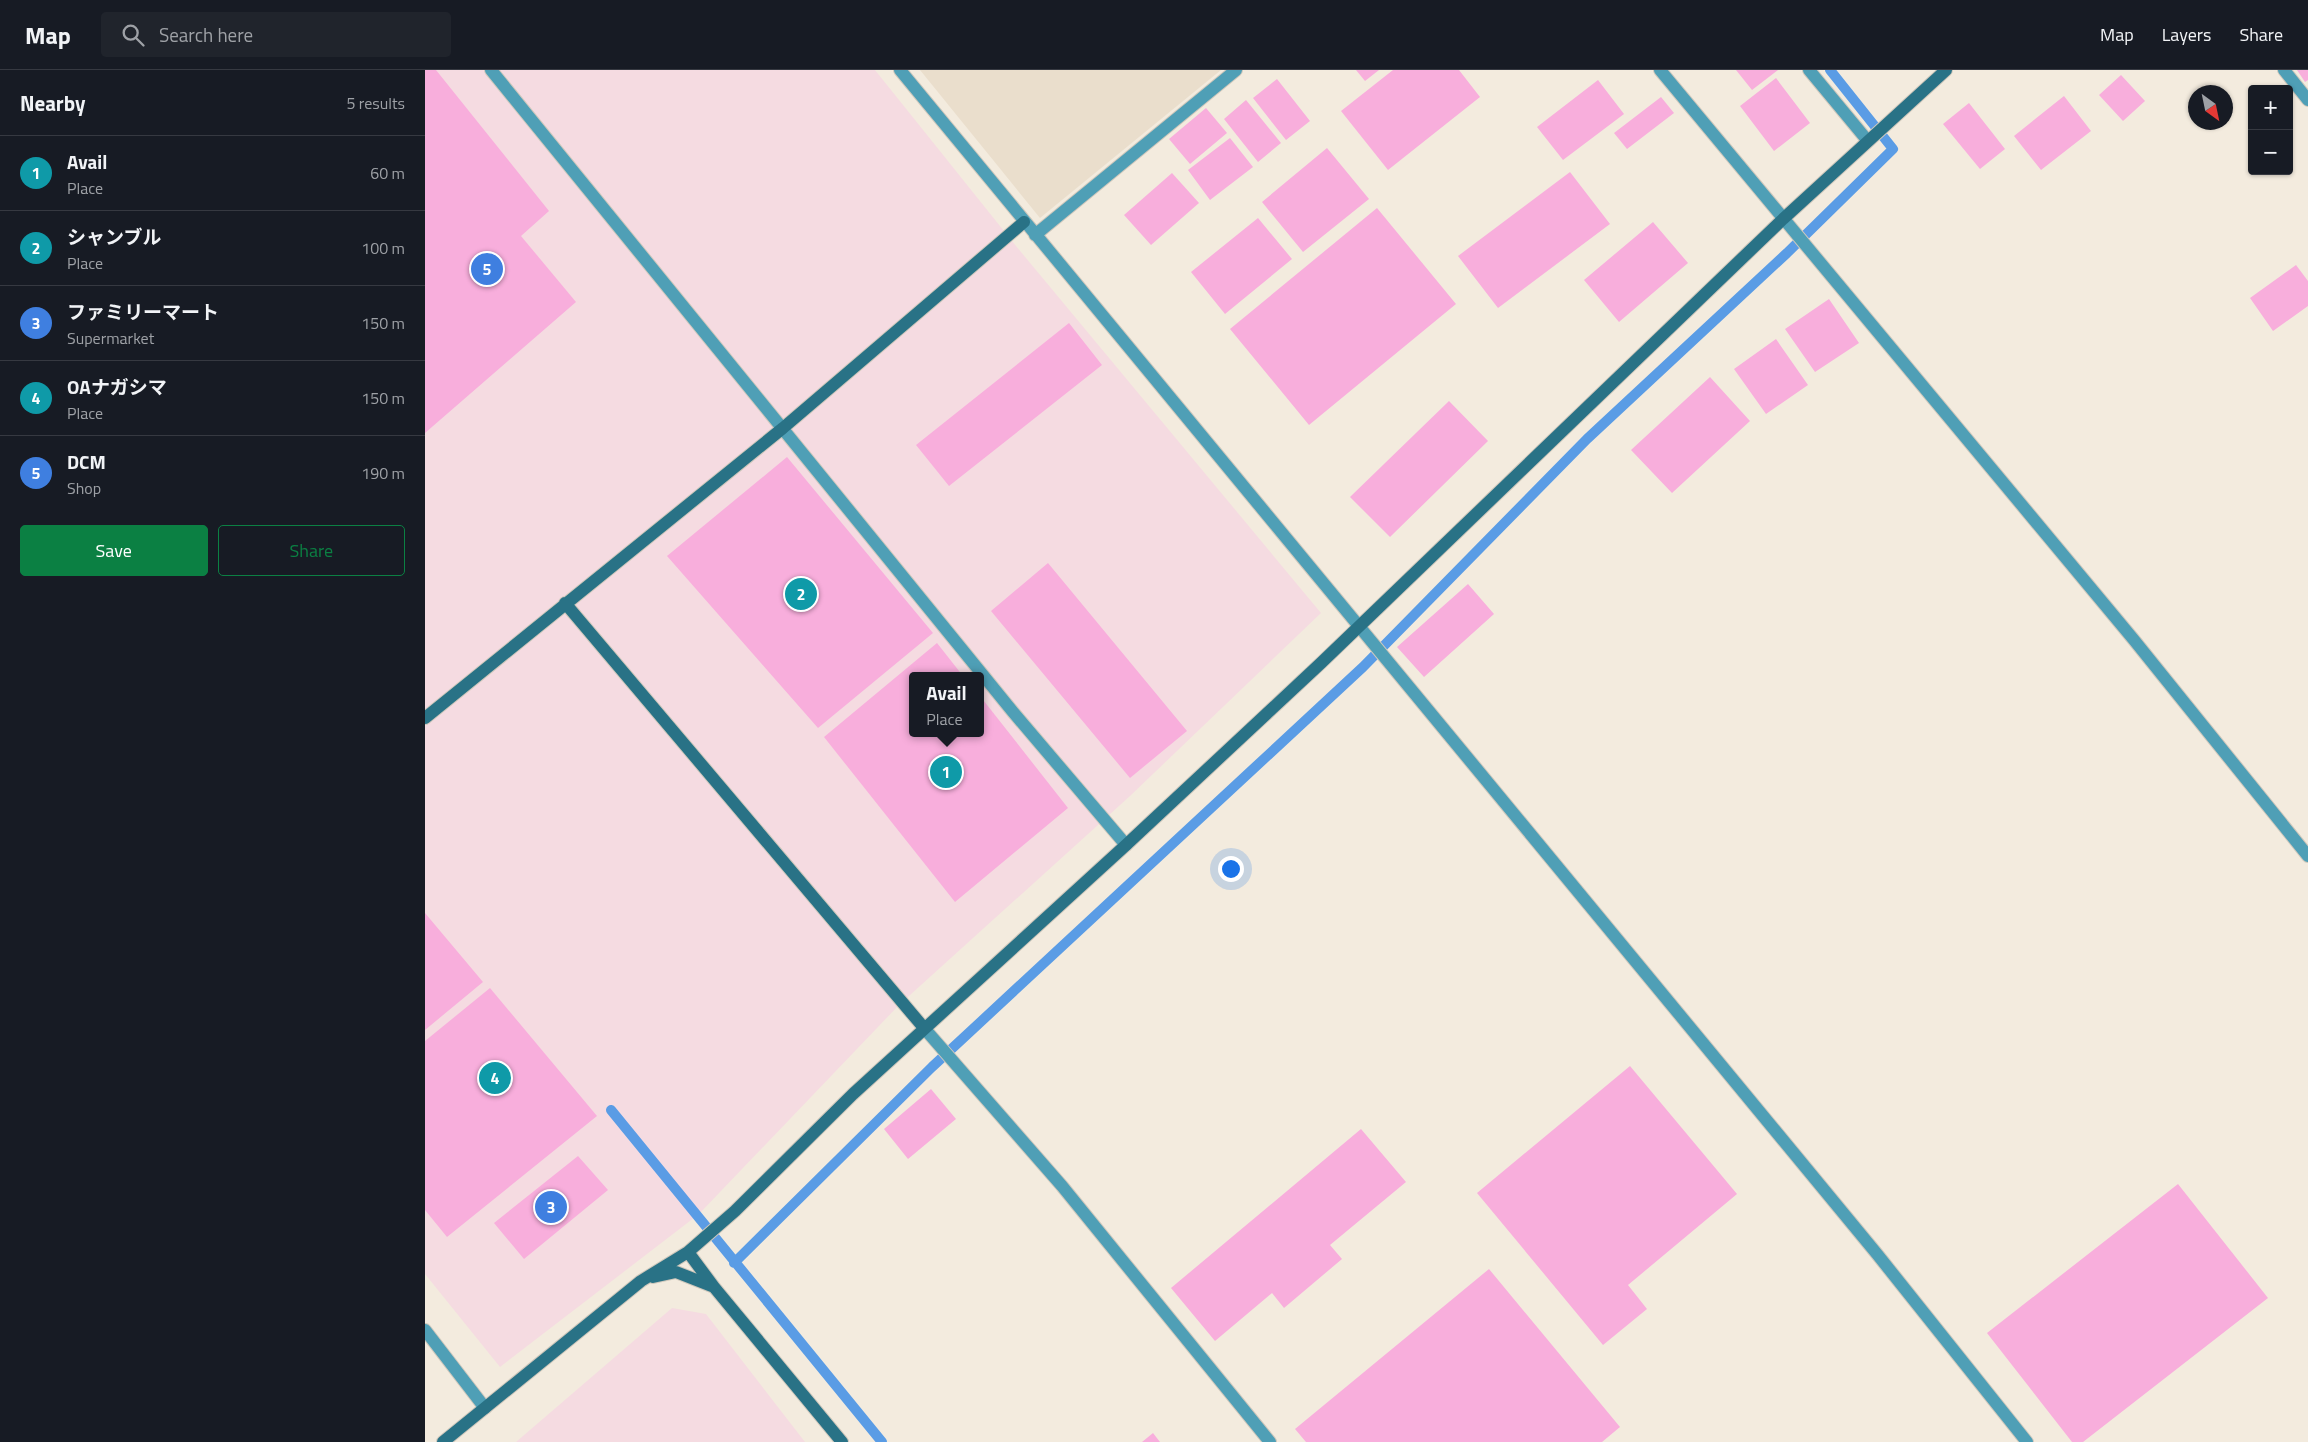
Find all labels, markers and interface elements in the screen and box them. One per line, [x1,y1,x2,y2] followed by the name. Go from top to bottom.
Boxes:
[101,12,451,57] search box
[25,17,71,53] text: Map
[159,20,253,49] text: Search here
[119,21,147,49] icon: search
[2100,21,2134,48] text: Map
[2162,21,2211,48] text: Layers
[2239,21,2283,48] text: Share
[2188,85,2233,130] north arrow
[2248,85,2293,175] map controls
[2248,85,2293,130] button: +
[20,87,85,119] text: Nearby
[346,91,405,115] text: 5 results
[2248,130,2293,175] button: −
[67,147,107,176] text: Avail
[32,161,40,185] text: 1
[370,161,405,185] text: 60 m
[67,176,103,200] text: Place
[67,222,161,251] text: シャンブル
[32,236,40,260] text: 2
[361,236,405,260] text: 100 m
[471,250,503,288] pin: 5
[67,251,103,275] text: Place
[67,297,219,326] text: ファミリーマート
[32,311,40,335] text: 3
[361,311,405,335] text: 150 m
[67,326,154,350] text: Supermarket
[67,372,167,401] text: OAナガシマ
[32,386,40,410] text: 4
[361,386,405,410] text: 150 m
[67,401,103,425] text: Place
[67,447,106,476] text: DCM
[32,461,40,485] text: 5
[361,461,405,485] text: 190 m
[67,476,101,500] text: Shop
[20,525,208,576] button: Save
[218,525,405,576] button: Share
[785,575,817,613] pin: 2
[909,672,984,737] popup
[926,678,967,707] text: Avail
[926,707,963,731] text: Place
[930,753,962,791] pin: 1
[1218,856,1244,882] your location
[479,1059,511,1097] pin: 4
[535,1188,567,1226] pin: 3

